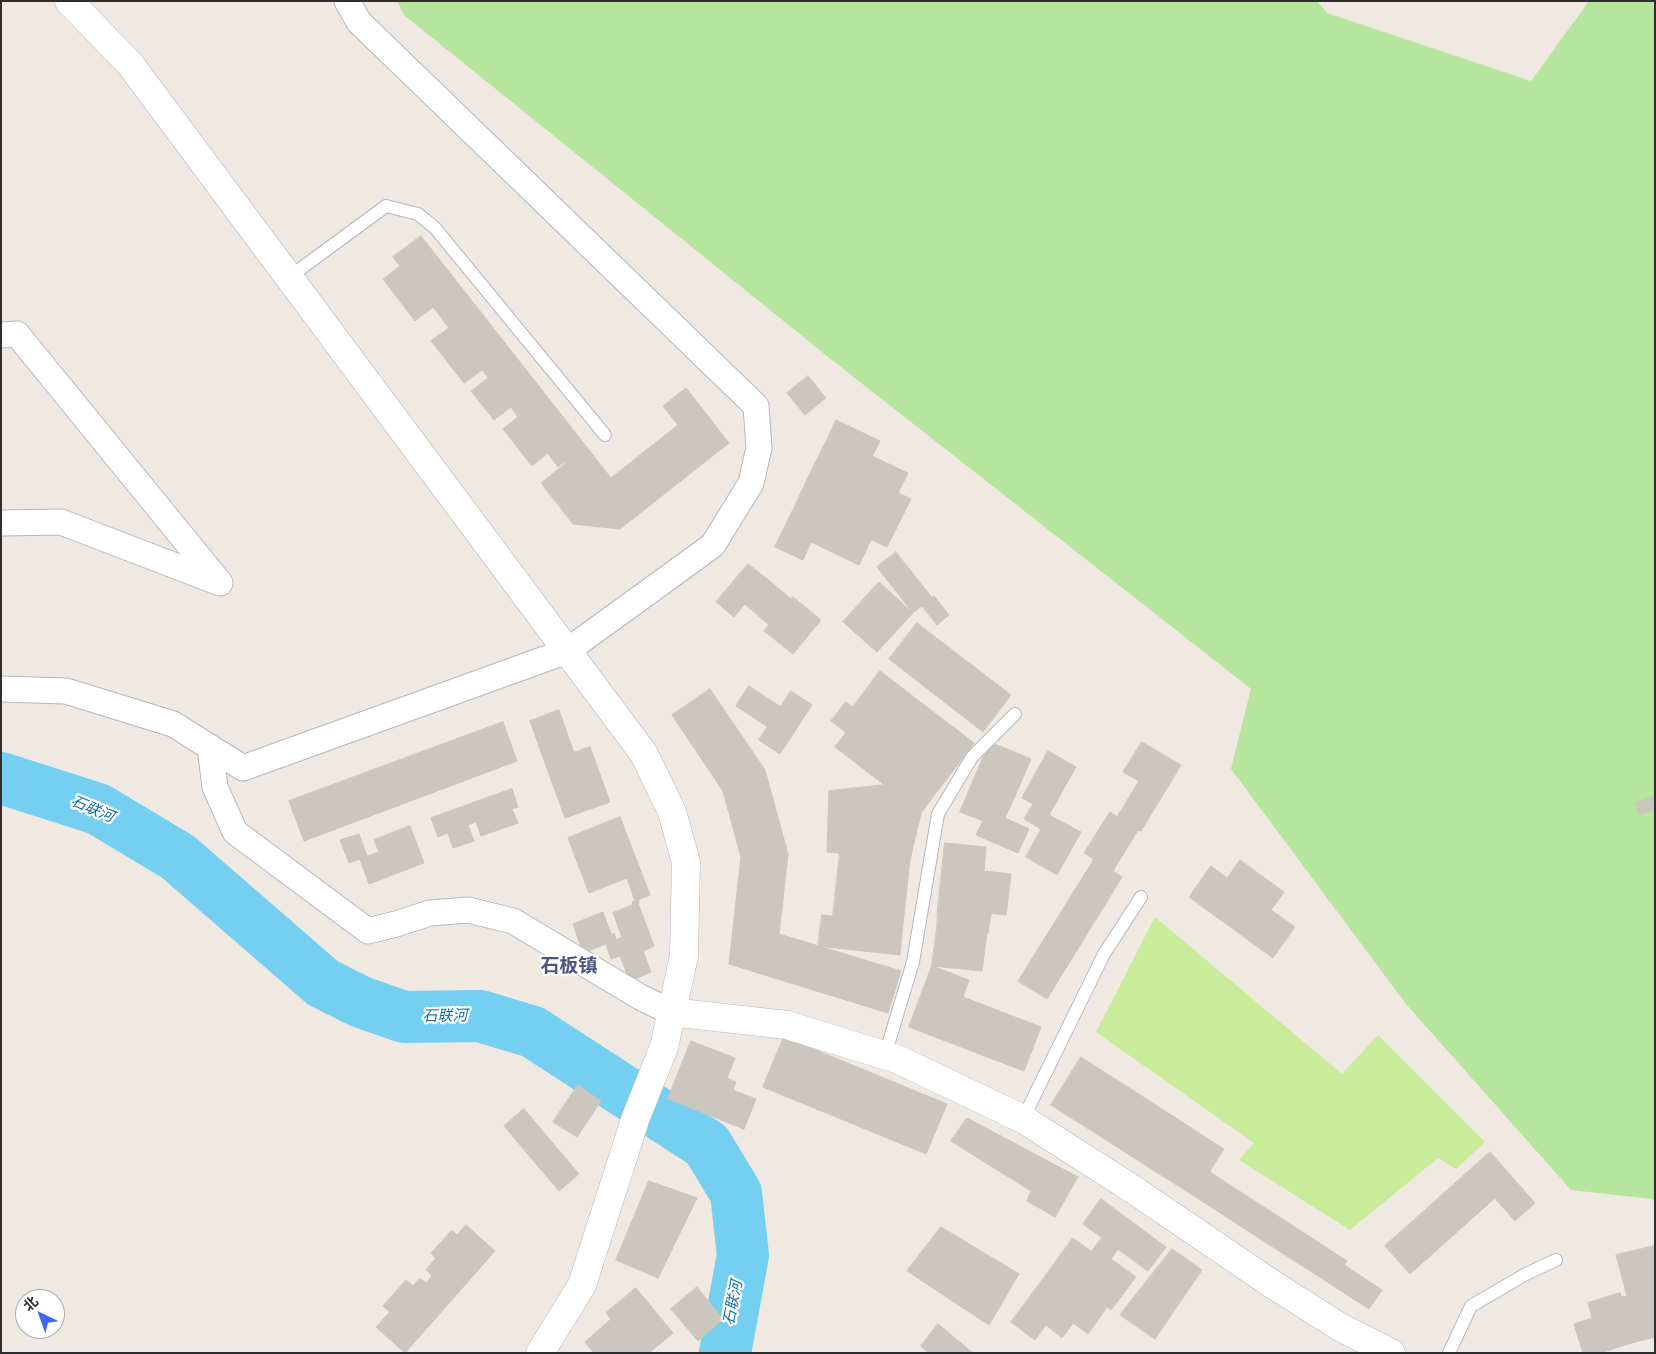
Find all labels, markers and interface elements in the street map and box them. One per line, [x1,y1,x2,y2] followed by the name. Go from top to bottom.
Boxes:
[68,793,116,827] water label: 石联河
[541,956,597,978] district label: 石板镇
[422,1008,468,1026] water label: 石联河
[721,1279,747,1327] water label: 石联河
[15,1289,65,1339] north arrow
[19,1291,43,1316] text: 北

